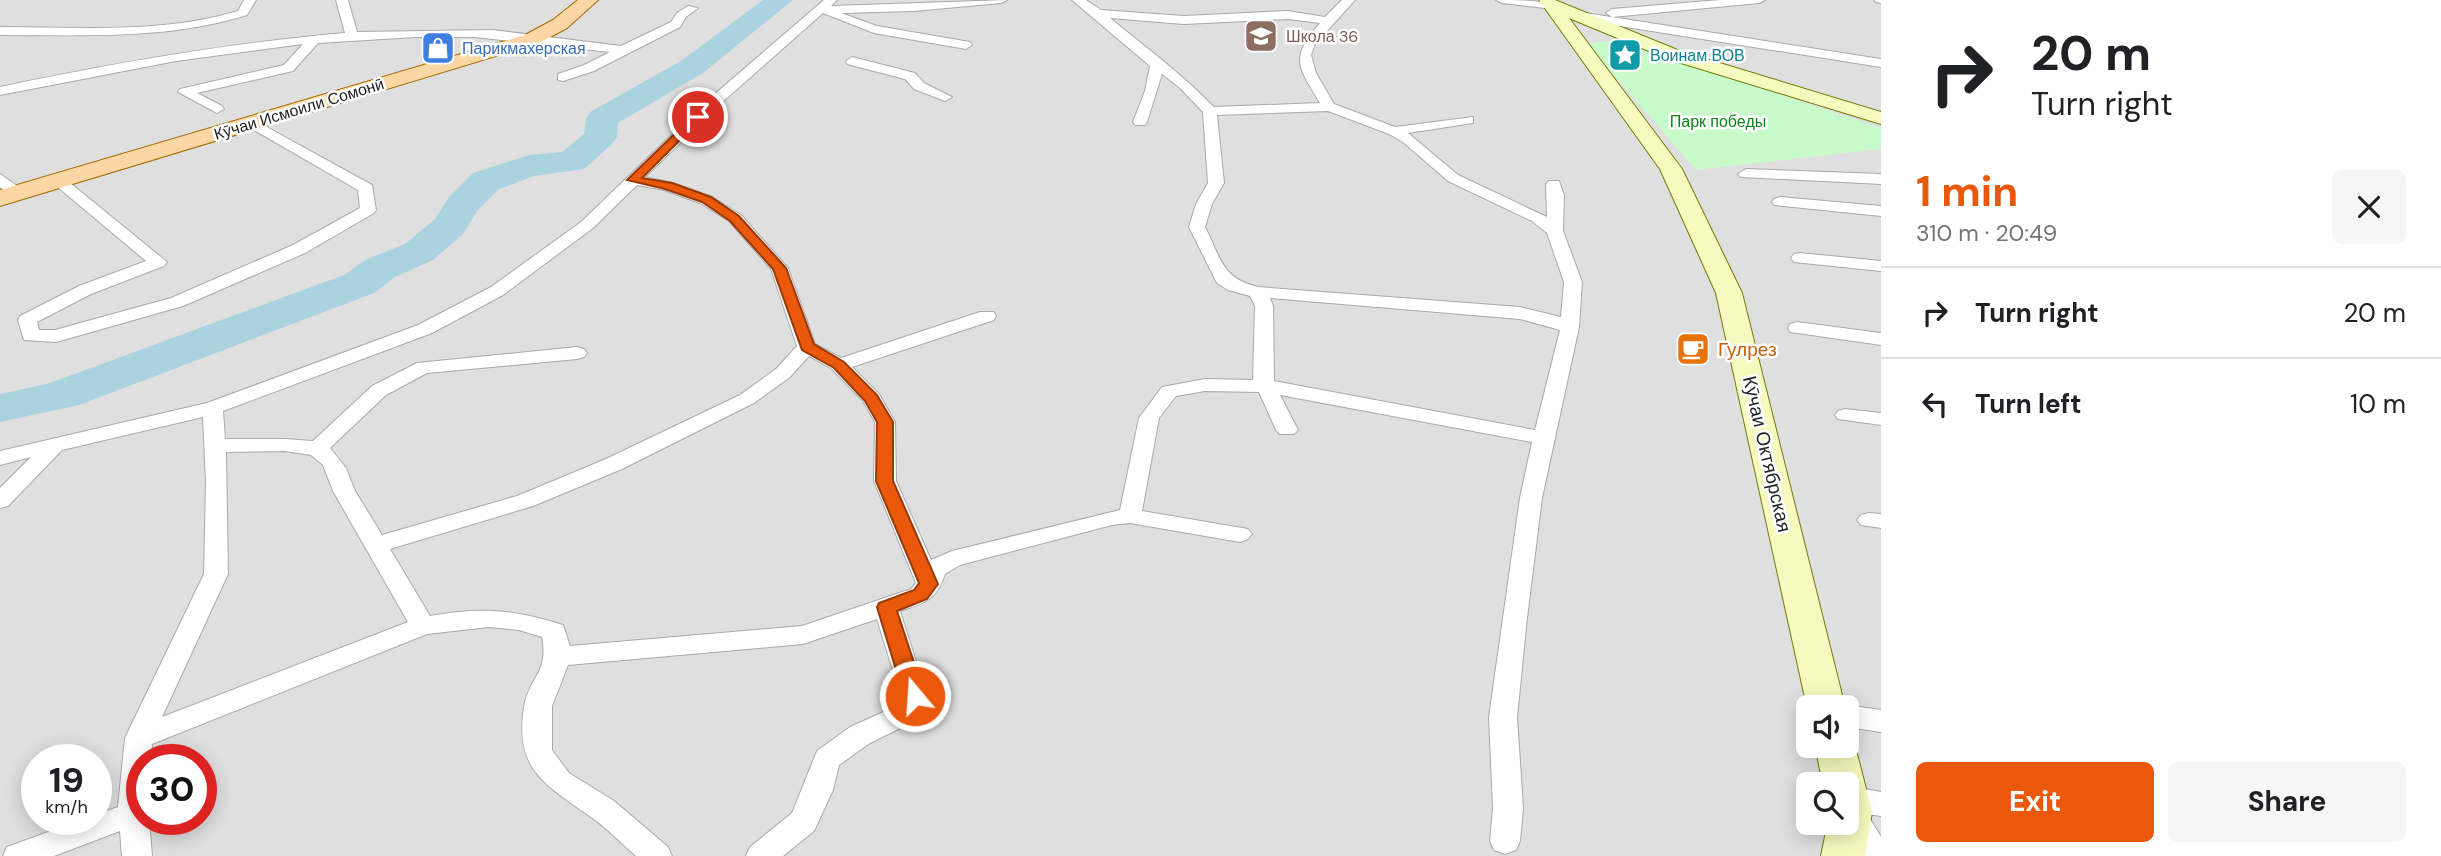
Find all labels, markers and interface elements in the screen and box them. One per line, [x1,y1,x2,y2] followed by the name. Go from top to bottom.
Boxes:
[1242,17,1280,55] school or university icon: Школа 36
[2031,21,2151,85] text: 20 m
[1286,26,1358,47] place label: Школа 36
[1916,28,2007,119] icon: right
[419,29,457,67] shop icon: Парикмахерская
[1606,36,1644,74] place icon: Воинам ВОВ
[462,38,586,59] place label: Парикмахерская
[1650,45,1745,66] place label: Воинам ВОВ
[211,73,387,145] street label: Кӯчаи Исмоили Сомонӣ
[2031,83,2173,125] text: Turn right
[668,87,728,147] pin
[679,98,717,136] icon: arrive
[1670,111,1766,132] park label: Парк победы
[1916,164,2018,219] text: 1 min
[2332,170,2406,244] button: close
[1916,218,2057,248] text: 310 m · 20:49
[1916,294,1954,332] icon: right
[1975,296,2099,330] text: Turn right
[2343,296,2406,330] text: 20 m
[1674,330,1712,368] cafe icon: Гулрез
[1718,337,1777,362] place label: Гулрез
[1737,373,1797,535] street label: Кӯчаи Октябрская
[1916,385,1954,423] icon: left
[1975,387,2082,421] text: Turn left
[2350,387,2406,421] text: 10 m
[878,659,952,733] position arrow
[1796,695,1859,835] map controls
[1796,695,1859,758] button: sound
[126,744,217,835] speed limit sign: 30
[49,757,84,803] text: 19
[1916,762,2154,842] button: Exit
[2168,762,2406,842] button: Share
[1796,772,1859,835] button: search
[45,795,88,819] text: km/h

